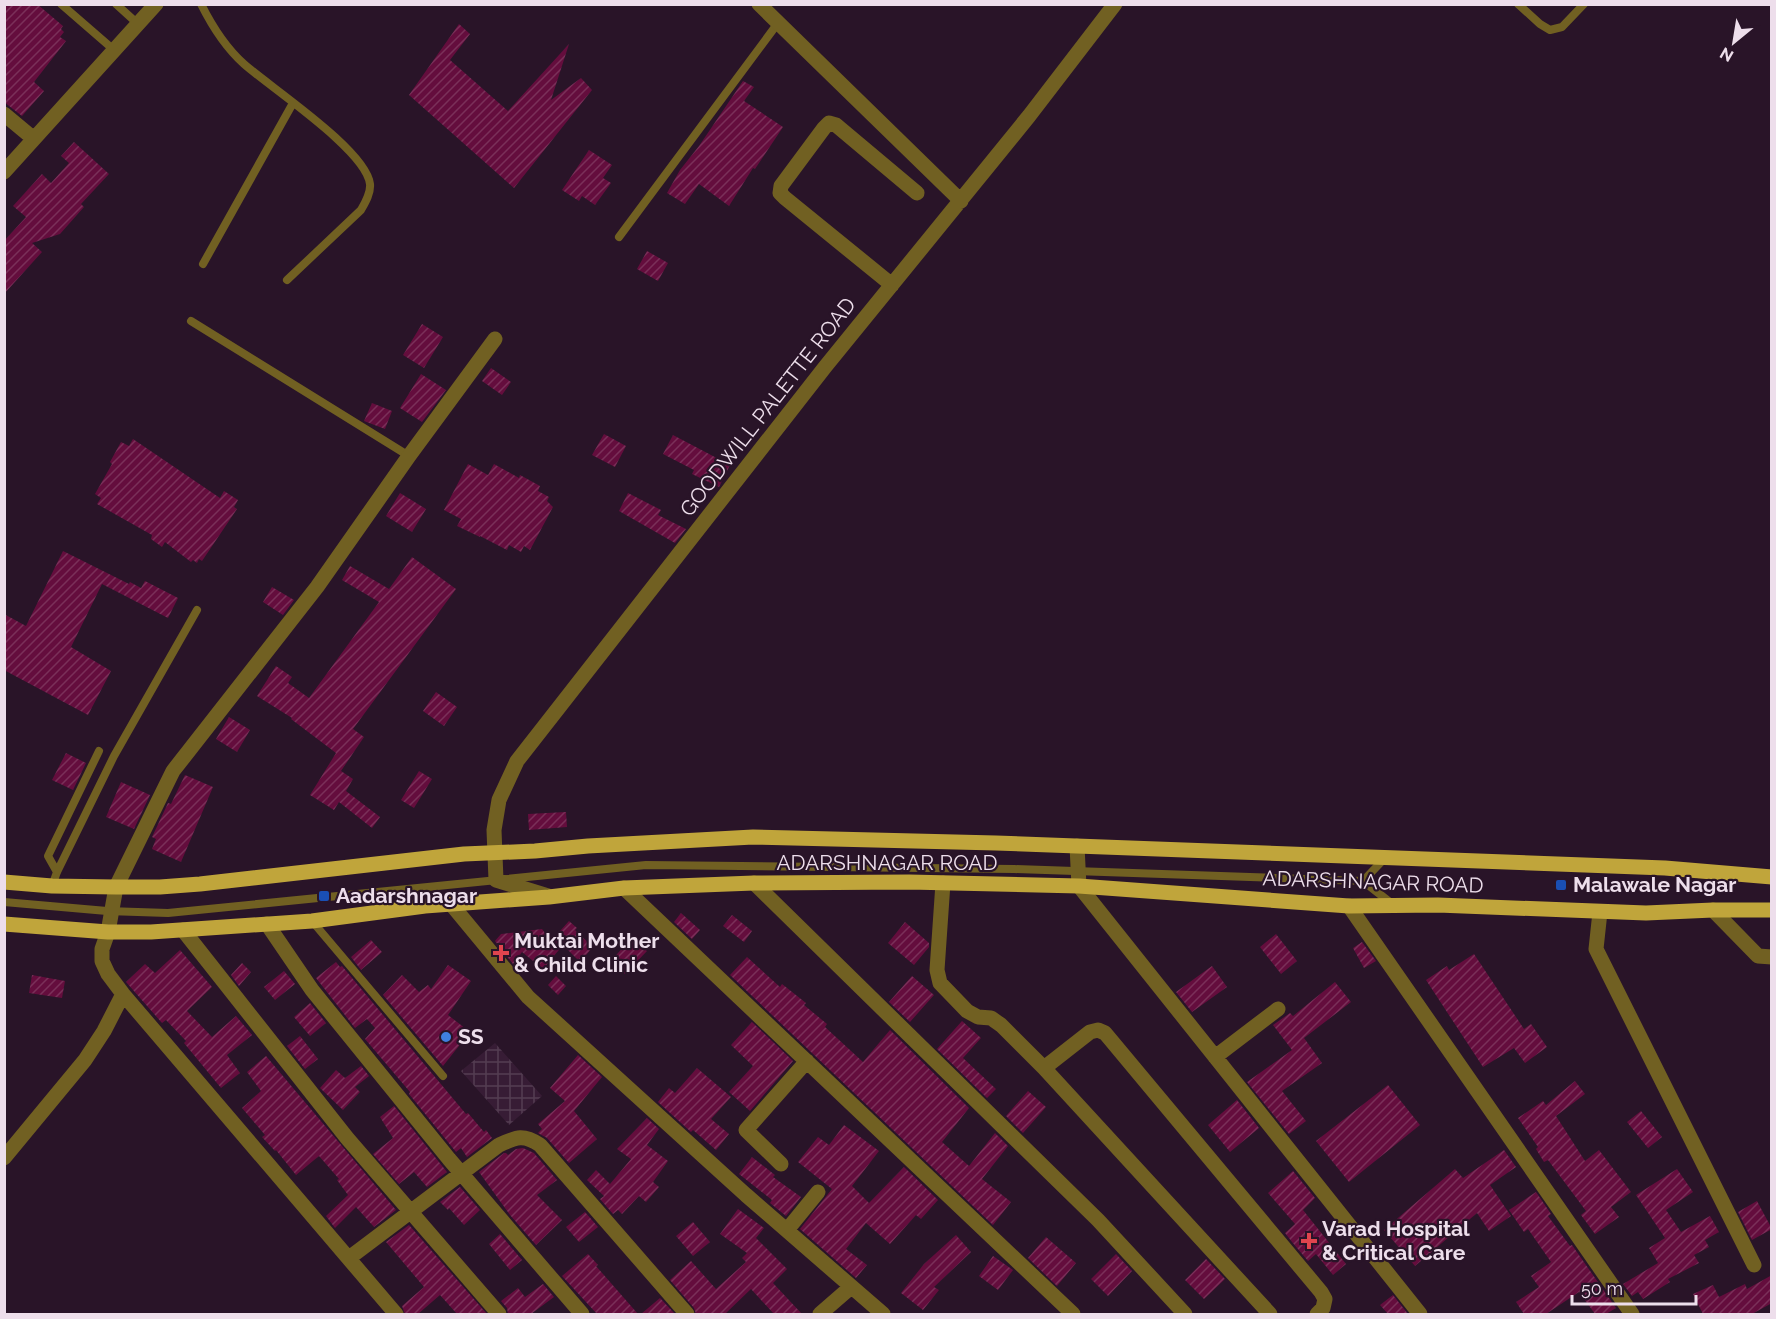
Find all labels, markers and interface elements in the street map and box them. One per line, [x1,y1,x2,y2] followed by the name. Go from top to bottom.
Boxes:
[1704,12,1764,72] north arrow
[1717,43,1737,66] text: N
[674,292,861,521] street label: GOODWILL PALETTE ROAD
[776,850,998,875] street label: ADARSHNAGAR ROAD
[1262,865,1484,898] street label: ADARSHNAGAR ROAD
[1573,872,1737,897] place label: Malawale Nagar
[1554,878,1568,892] marker: Malawale Nagar
[336,883,477,908] place label: Aadarshnagar
[317,889,331,903] marker: Aadarshnagar
[514,928,659,977] place label: Muktai Mother & Child Clinic
[492,944,510,962] marker: Muktai Mother & Child Clinic
[458,1024,484,1049] place label: SS
[439,1030,453,1044] marker: SS
[1322,1216,1470,1265] place label: Varad Hospital & Critical Care
[1300,1232,1318,1250] marker: Varad Hospital & Critical Care
[1572,1268,1696,1306] scale bar
[1581,1278,1623,1299] text: 50 m

